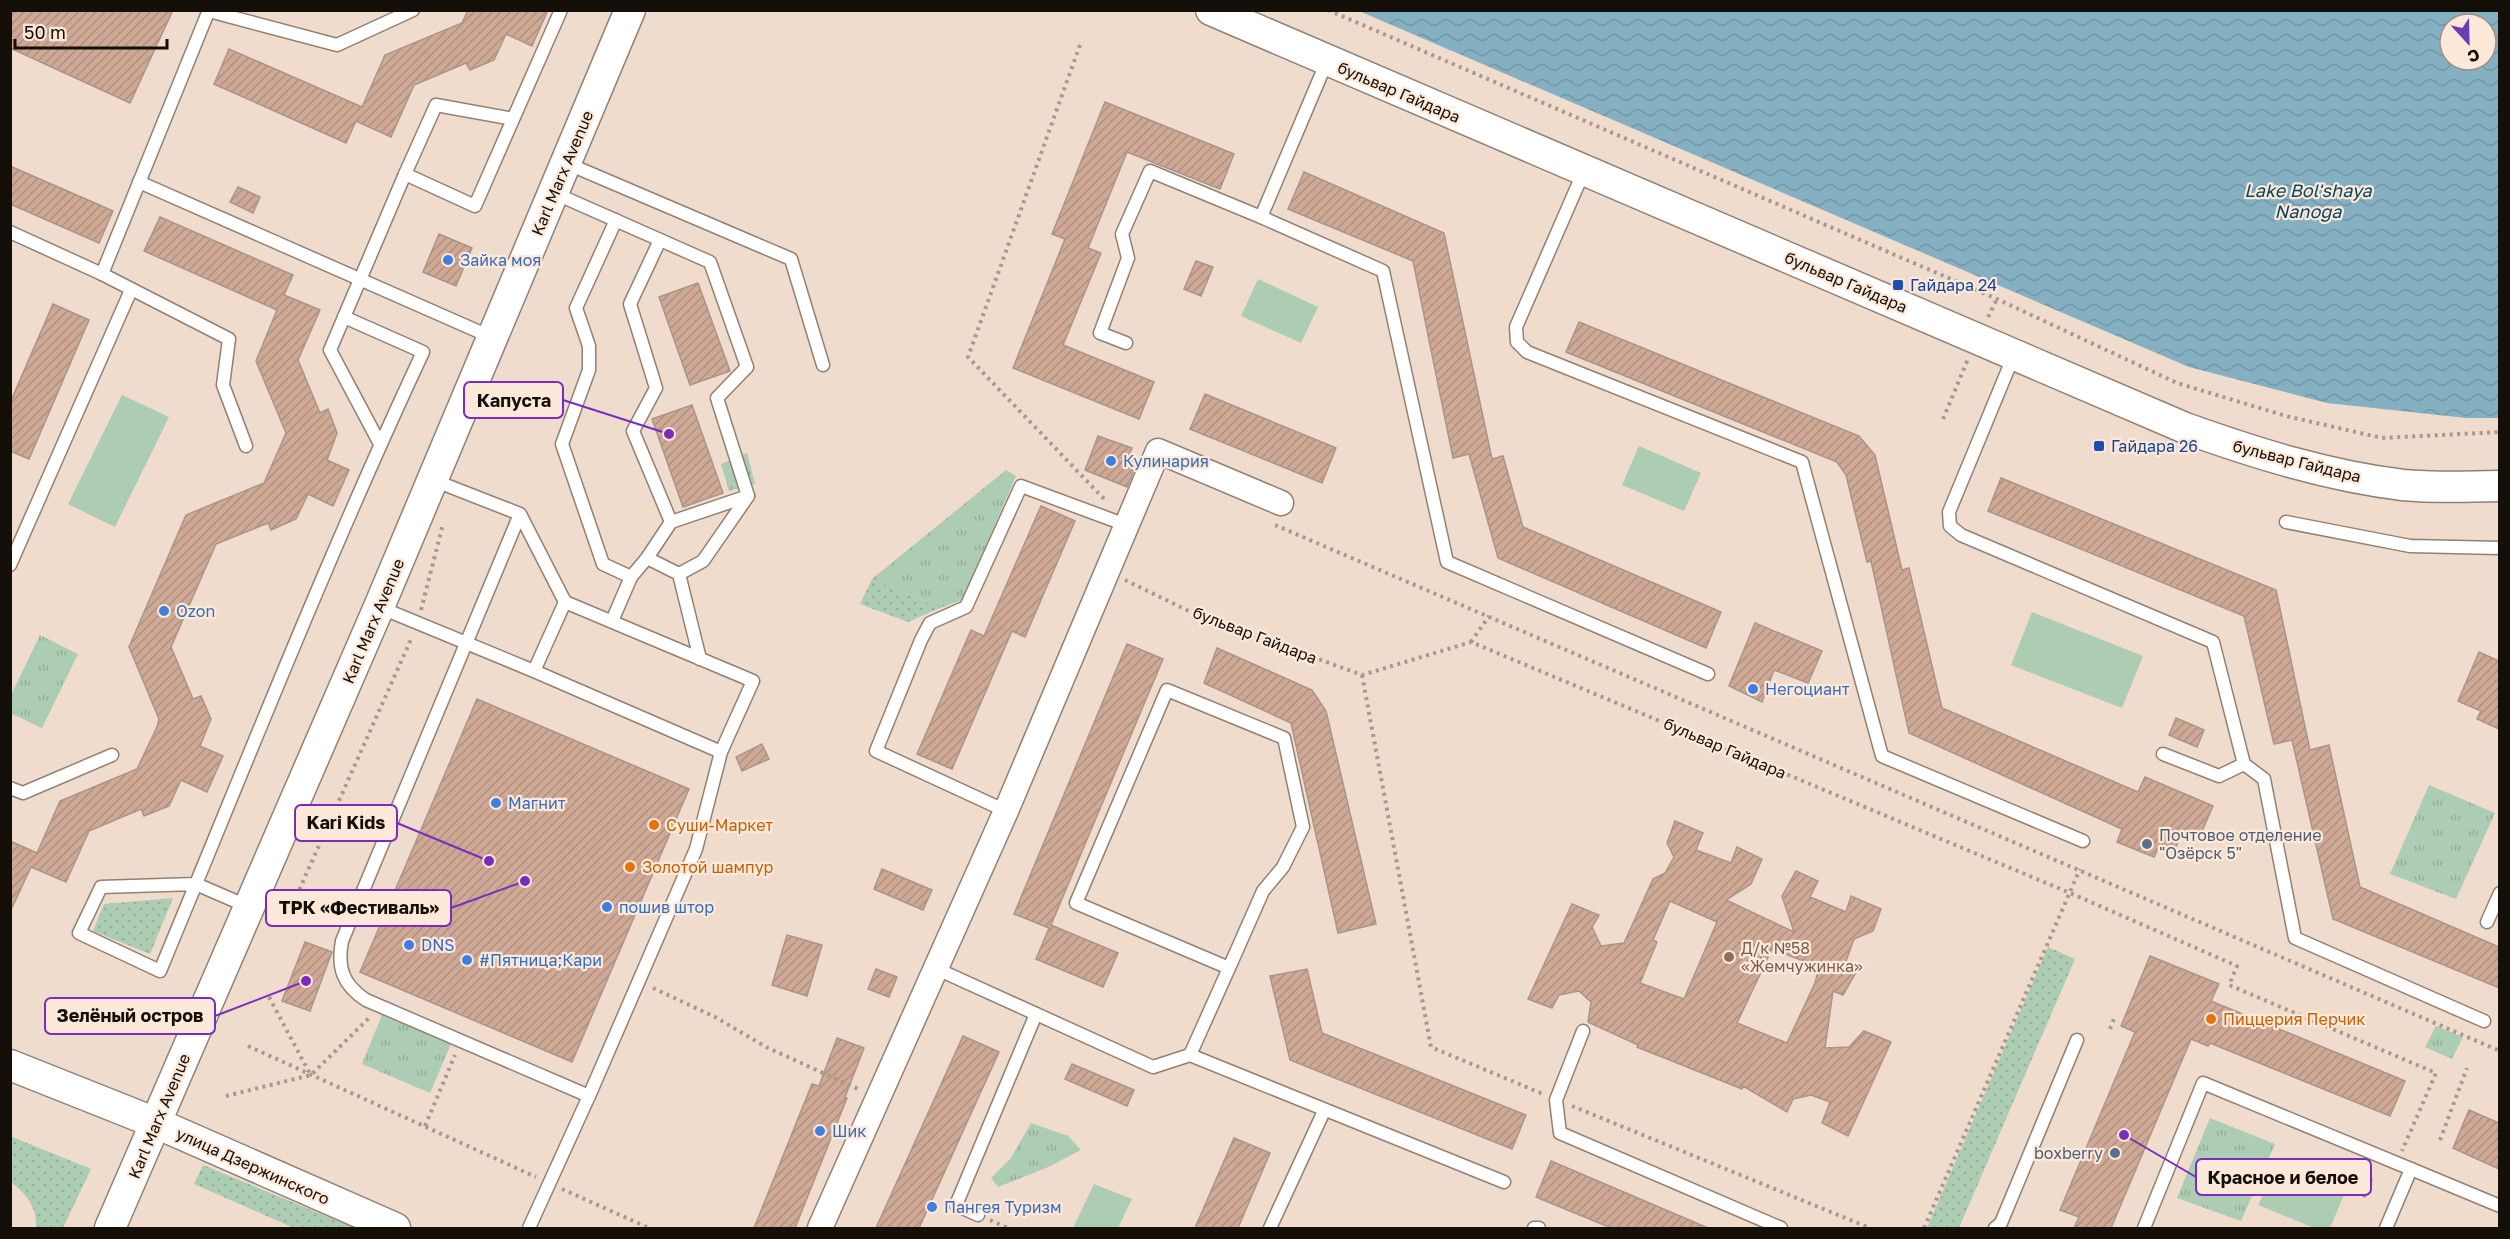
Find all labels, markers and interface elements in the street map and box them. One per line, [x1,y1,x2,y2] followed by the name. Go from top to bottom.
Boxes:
[15,12,166,50] scale bar
[2438,12,2498,72] north arrow
[24,21,66,43] text: 50 m
[2465,45,2483,67] text: С
[1335,57,1463,127] street label: бульвар Гайдара
[527,108,597,238] street label: Karl Marx Avenue
[2244,179,2372,222] water label: Lake Bol'shaya Nanoga
[1782,247,1910,317] street label: бульвар Гайдара
[460,250,541,270] place label: Зайка моя
[441,253,455,267] marker: Зайка моя
[1910,275,1997,295] place label: Гайдара 24
[1891,278,1905,292] marker: Гайдара 24
[464,382,563,418] callout: Капуста
[477,389,551,411] text: Капуста
[2231,435,2363,487] street label: бульвар Гайдара
[2111,436,2198,456] place label: Гайдара 26
[2092,439,2106,453] marker: Гайдара 26
[1123,451,1209,471] place label: Кулинария
[1104,454,1118,468] marker: Кулинария
[338,556,408,686] street label: Karl Marx Avenue
[176,601,215,621] place label: Ozon
[1190,602,1320,668] street label: бульвар Гайдара
[157,604,171,618] marker: Ozon
[1765,679,1850,699] place label: Негоциант
[1746,682,1760,696] marker: Негоциант
[1661,713,1789,783] street label: бульвар Гайдара
[508,793,566,813] place label: Магнит
[489,796,503,810] marker: Магнит
[295,805,397,841] callout: Kari Kids
[307,811,385,833] text: Kari Kids
[666,815,773,835] place label: Суши-Маркет
[647,818,661,832] marker: Суши-Маркет
[2159,825,2322,863] place label: Почтовое отделение "Озёрск 5"
[2140,837,2154,851] marker: Почтовое отделение "Озёрск 5"
[642,857,774,877] place label: Золотой шампур
[623,860,637,874] marker: Золотой шампур
[266,890,451,926] callout: ТРК «Фестиваль»
[279,896,440,918] text: ТРК «Фестиваль»
[619,897,714,917] place label: пошив штор
[600,900,614,914] marker: пошив штор
[421,935,455,955] place label: DNS
[402,938,416,952] marker: DNS
[1741,938,1863,976] place label: Д/к №58 «Жемчужинка»
[479,950,602,970] place label: #Пятница;Кари
[1722,950,1736,964] marker: Д/к №58 «Жемчужинка»
[460,953,474,967] marker: #Пятница;Кари
[45,998,215,1034] callout: Зелёный остров
[57,1004,203,1026] text: Зелёный остров
[2223,1009,2366,1029] place label: Пиццерия Перчик
[2204,1012,2218,1026] marker: Пиццерия Перчик
[124,1051,194,1181] street label: Karl Marx Avenue
[832,1121,866,1141] place label: Шик
[173,1123,333,1209] street label: улица Дзержинского
[813,1124,827,1138] marker: Шик
[2034,1143,2103,1163] place label: boxberry
[2108,1146,2122,1160] marker: boxberry
[2196,1159,2371,1195] callout: Красное и белое
[2208,1166,2359,1188] text: Красное и белое
[944,1197,1062,1217] place label: Пангея Туризм
[925,1200,939,1214] marker: Пангея Туризм

